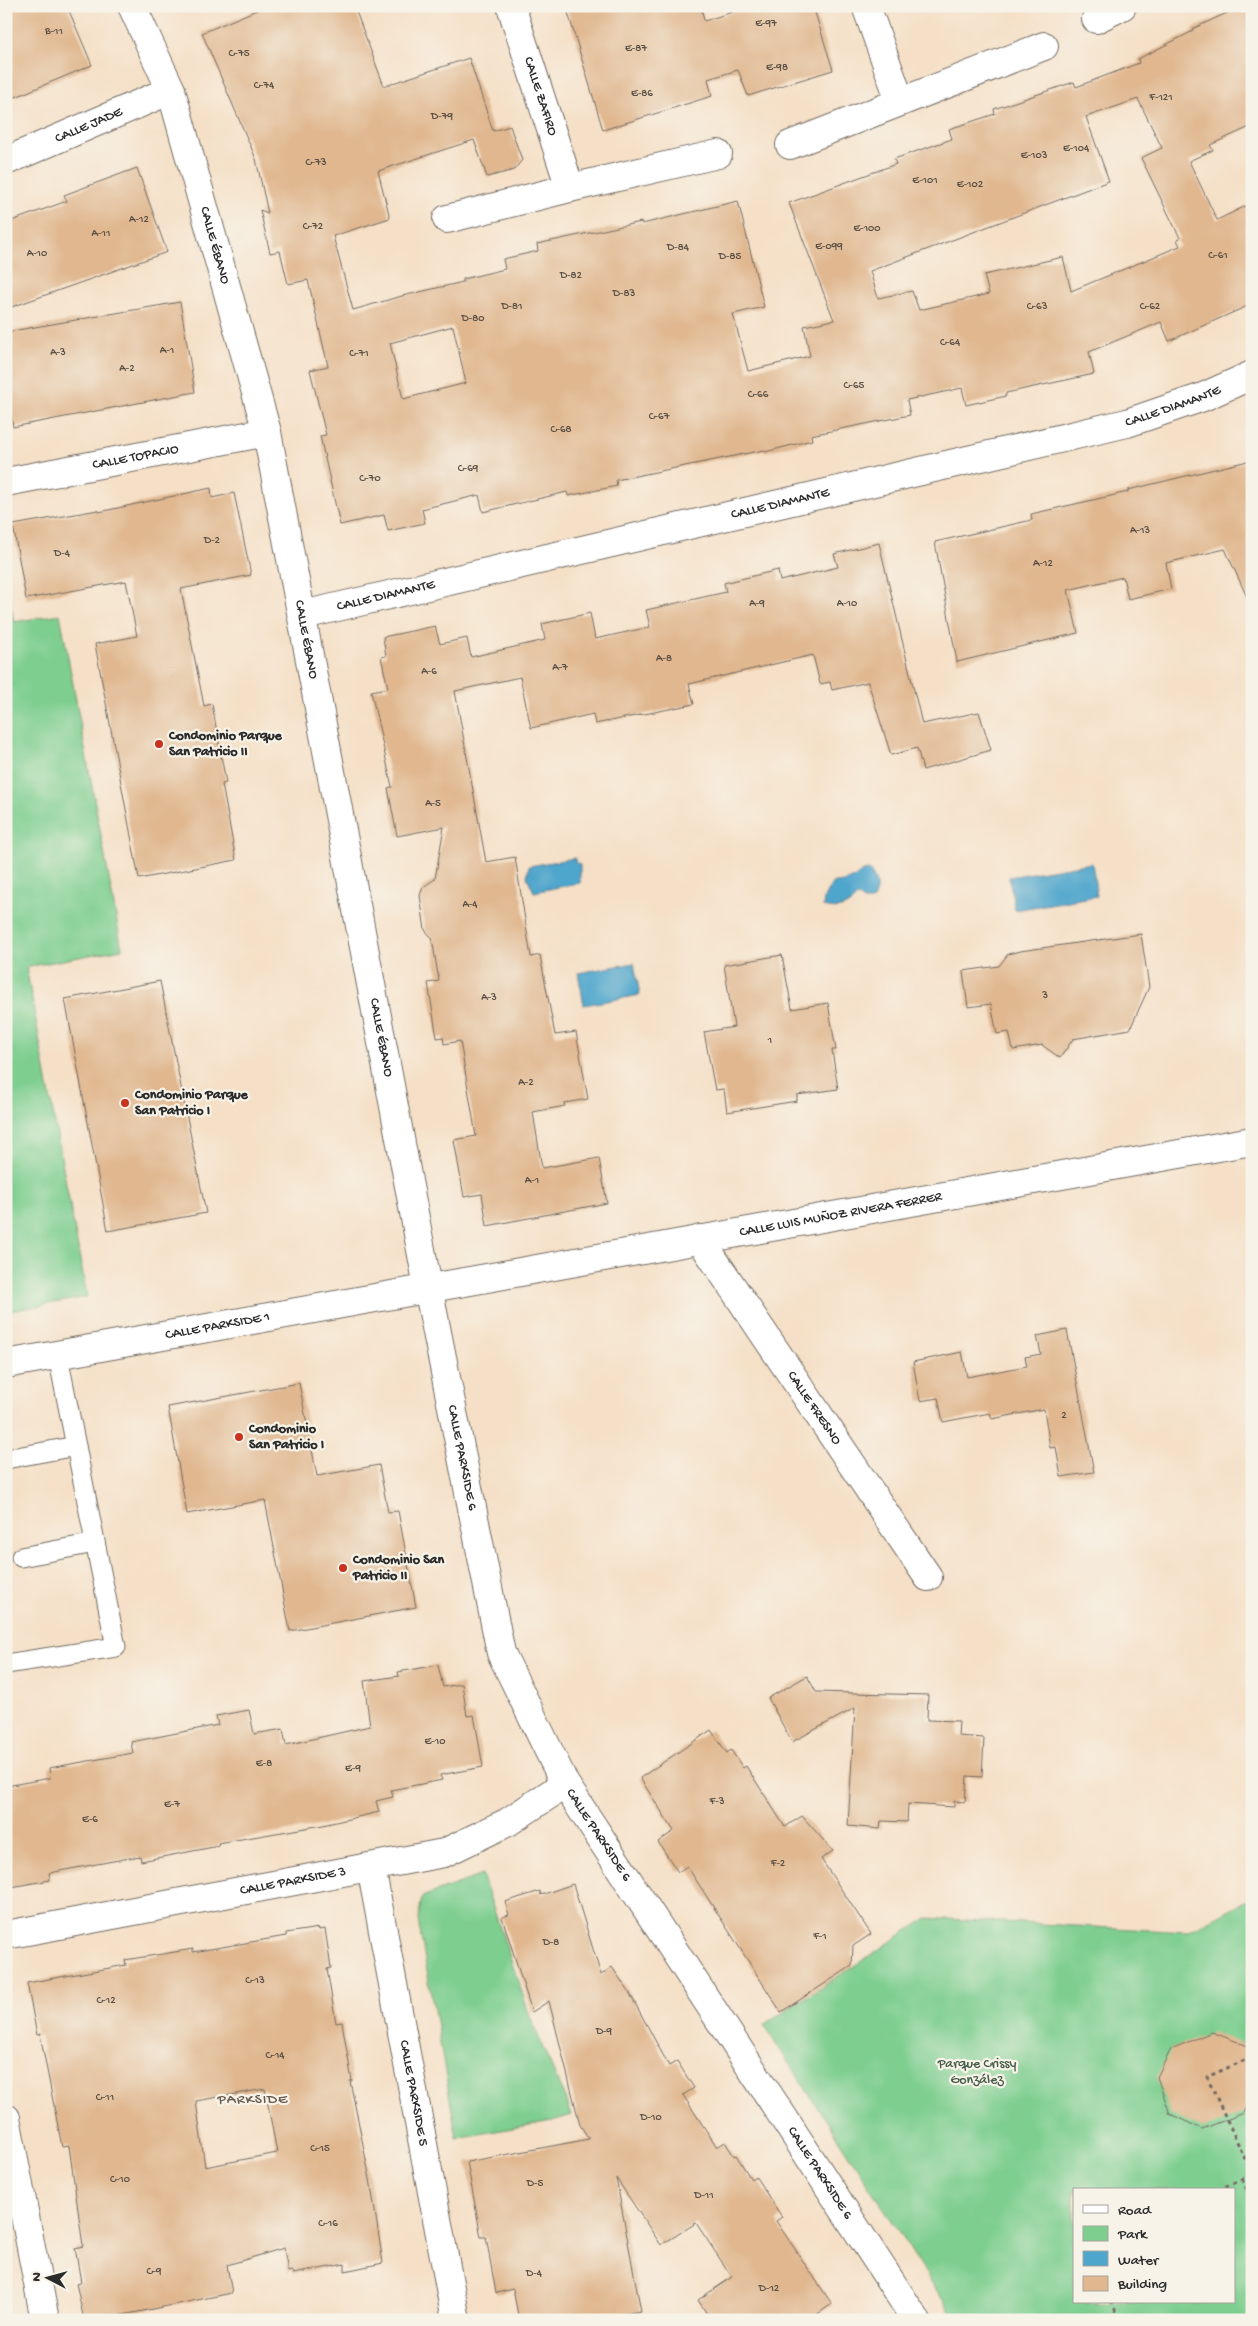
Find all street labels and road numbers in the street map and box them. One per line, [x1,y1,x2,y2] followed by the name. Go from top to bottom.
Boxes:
[520,55,561,138] street label: CALLE ZAFIRO
[52,103,126,147] street label: CALLE JADE
[196,205,234,287] street label: CALLE ÉBANO
[1123,381,1225,431] street label: CALLE DIAMANTE
[91,440,181,474] street label: CALLE TOPACIO
[729,484,832,523] street label: CALLE DIAMANTE
[335,576,438,615] street label: CALLE DIAMANTE
[290,599,322,681] street label: CALLE ÉBANO
[365,997,397,1079] street label: CALLE ÉBANO
[738,1188,944,1241] street label: CALLE LUIS MUÑOZ RIVERA FERRER
[164,1308,271,1344] street label: CALLE PARKSIDE 1
[783,1368,845,1449] street label: CALLE FRESNO
[443,1403,481,1513] street label: CALLE PARKSIDE 6
[562,1786,636,1885] street label: CALLE PARKSIDE 6
[239,1863,347,1900] street label: CALLE PARKSIDE 3
[395,2039,432,2148] street label: CALLE PARKSIDE 5
[783,2124,857,2223] street label: CALLE PARKSIDE 6

